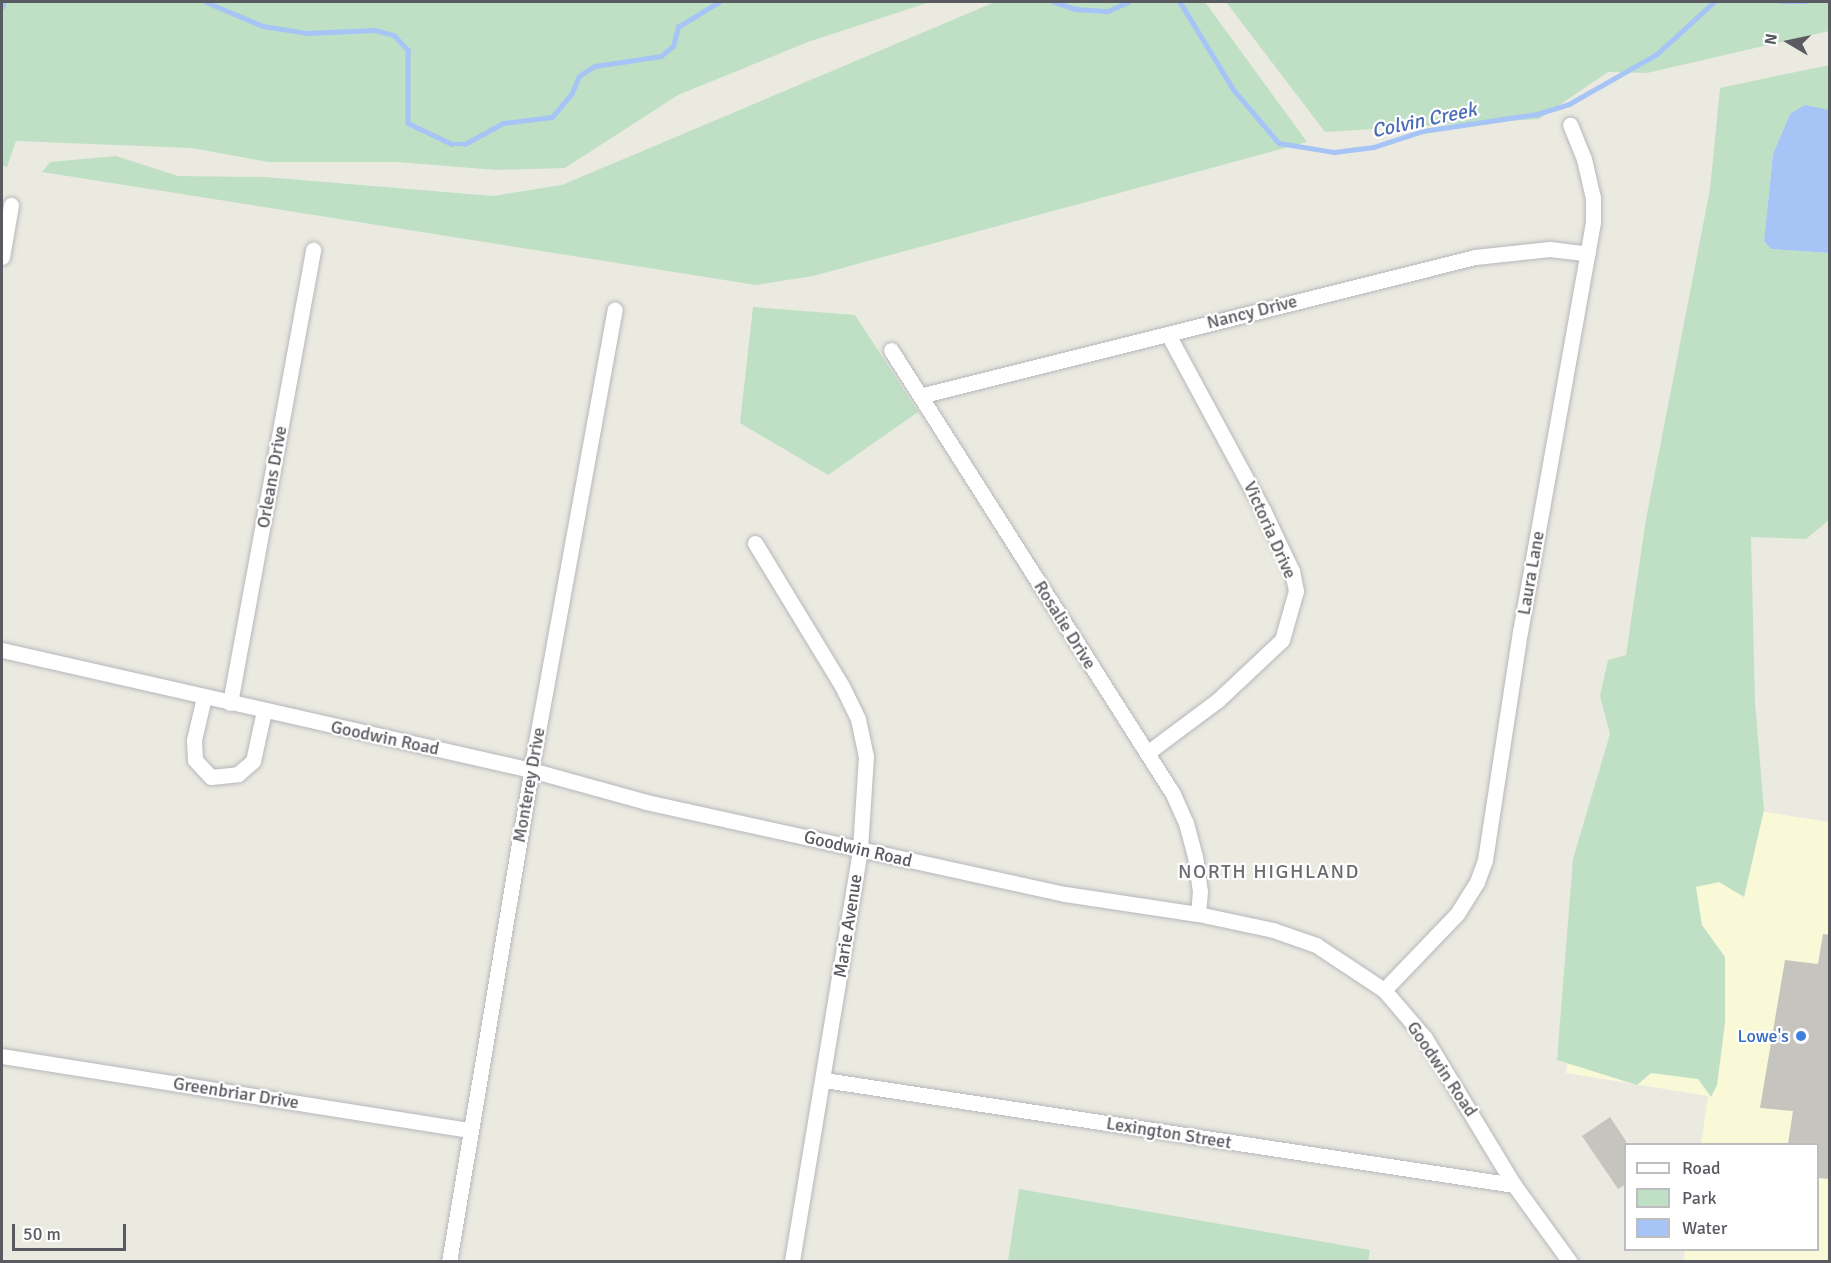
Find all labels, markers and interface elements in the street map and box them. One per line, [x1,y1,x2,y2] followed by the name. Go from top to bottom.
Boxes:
[1759,12,1819,72] north arrow
[1760,32,1782,46] text: N
[1369,97,1479,143] water label: Colvin Creek
[1205,290,1299,334] street label: Nancy Drive
[252,424,292,530] street label: Orleans Drive
[1239,478,1301,582] street label: Victoria Drive
[1513,529,1549,617] street label: Laura Lane
[1029,577,1101,673] street label: Rosalie Drive
[329,716,441,760] street label: Goodwin Road
[508,726,550,844] street label: Monterey Drive
[802,826,914,872] street label: Goodwin Road
[1178,859,1360,883] district label: NORTH HIGHLAND
[829,873,867,979] street label: Marie Avenue
[1402,1017,1482,1121] street label: Goodwin Road
[1738,1025,1789,1047] place label: Lowe's
[1794,1029,1808,1043] marker: Lowe's
[172,1072,300,1114] street label: Greenbriar Drive
[1105,1112,1233,1154] street label: Lexington Street
[1624,1143,1819,1251] legend
[1682,1157,1721,1179] text: Road
[1682,1187,1717,1209] text: Park
[15,1212,129,1250] scale bar
[1682,1217,1727,1239] text: Water
[23,1223,61,1245] text: 50 m

